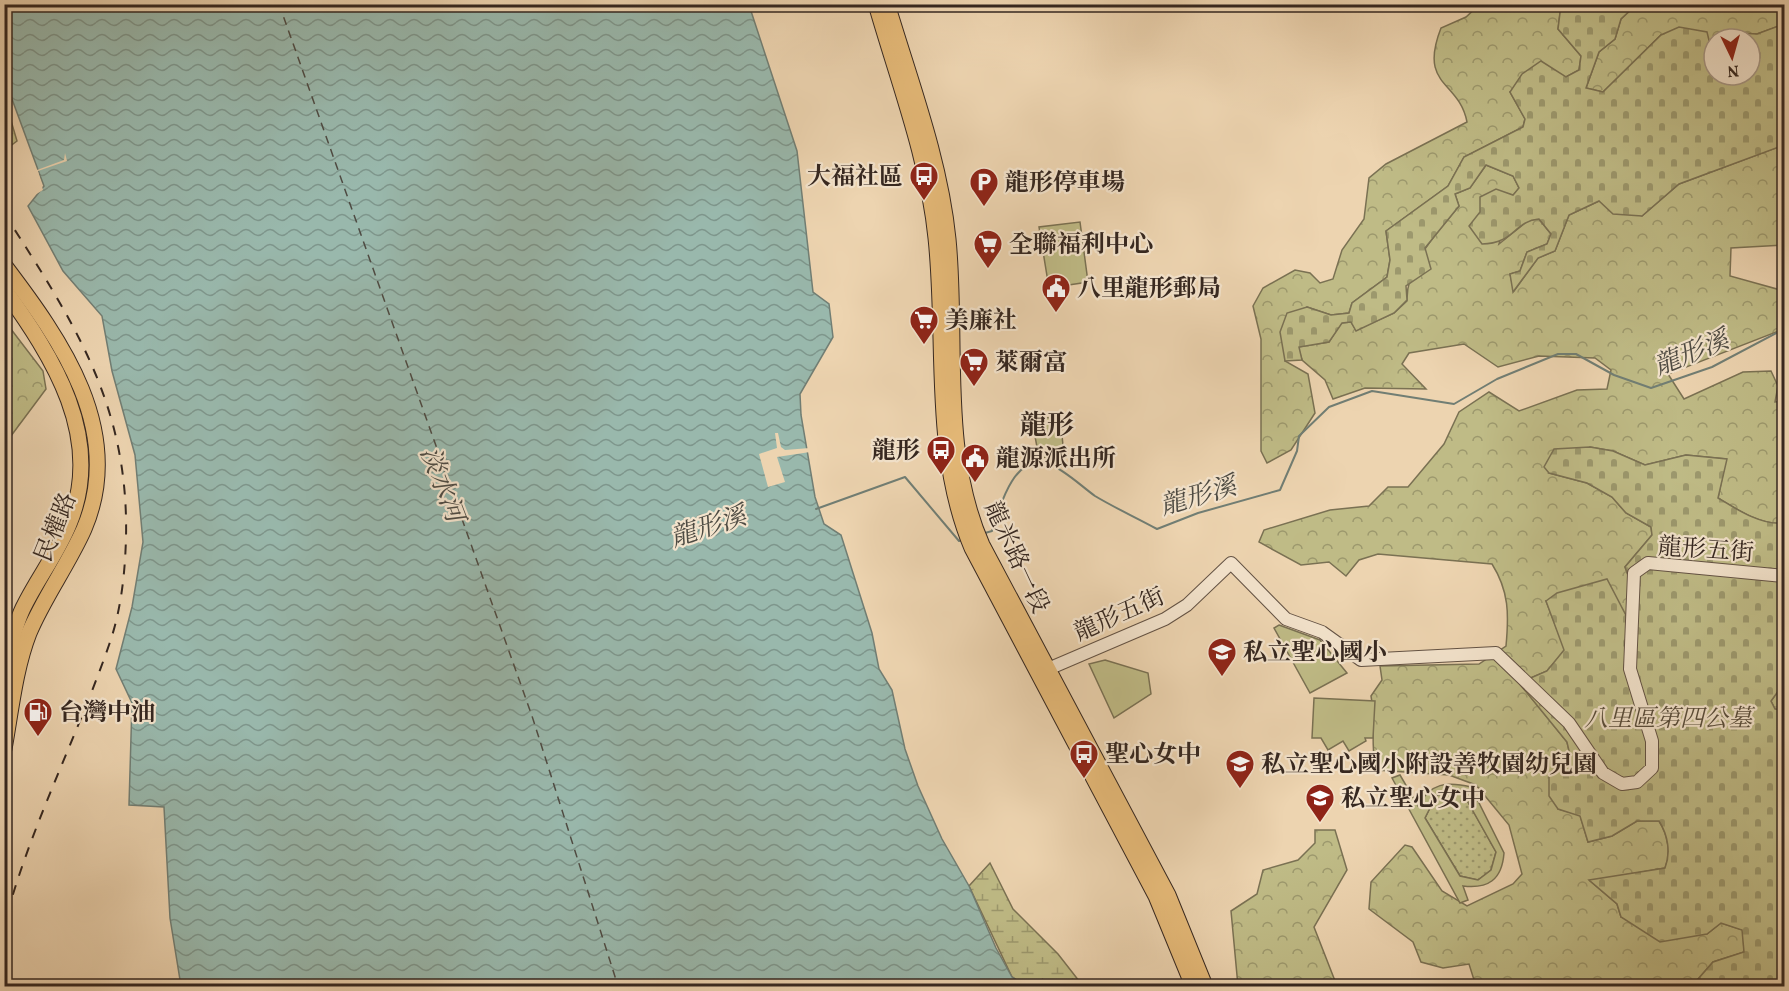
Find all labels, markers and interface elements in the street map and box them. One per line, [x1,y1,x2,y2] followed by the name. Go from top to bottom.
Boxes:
[1702,27,1762,87] north arrow
[1726,58,1740,81] text: N
[908,160,940,202] bus stop icon: 大福社區
[807,161,903,195] place label: 大福社區
[968,166,1000,208] parking icon: 龍形停車場
[1005,167,1125,201] place label: 龍形停車場
[972,228,1004,270] supermarket icon: 全聯福利中心
[1009,229,1153,263] place label: 全聯福利中心
[1040,272,1072,314] public building icon: 八里龍形郵局
[1077,273,1221,307] place label: 八里龍形郵局
[908,304,940,346] supermarket icon: 美廉社
[945,305,1017,339] place label: 美廉社
[1649,321,1737,385] water label: 龍形溪
[958,346,990,388] supermarket icon: 萊爾富
[995,347,1067,381] place label: 萊爾富
[1020,408,1074,446] district label: 龍形
[925,434,957,476] bus stop icon: 龍形
[872,435,920,469] place label: 龍形
[410,442,473,531] water label: 淡水河
[959,442,991,484] public building icon: 龍源派出所
[996,443,1116,477] place label: 龍源派出所
[1156,468,1244,525] water label: 龍形溪
[28,488,86,567] street label: 民權路
[974,496,1056,619] street label: 龍米路一段
[666,498,754,557] water label: 龍形溪
[1657,531,1755,571] street label: 龍形五街
[1069,581,1171,651] street label: 龍形五街
[1206,636,1238,678] school or university icon: 私立聖心國小
[1243,637,1387,671] place label: 私立聖心國小
[22,696,54,738] fuel station icon: 台灣中油
[59,697,155,731] place label: 台灣中油
[1584,703,1756,737] park label: 八里區第四公墓
[1068,738,1100,780] bus stop icon: 聖心女中
[1105,739,1201,773] place label: 聖心女中
[1224,748,1256,790] school or university icon: 私立聖心國小附設善牧園幼兒園
[1261,749,1597,783] place label: 私立聖心國小附設善牧園幼兒園
[1304,782,1336,824] school or university icon: 私立聖心女中
[1341,783,1485,817] place label: 私立聖心女中

